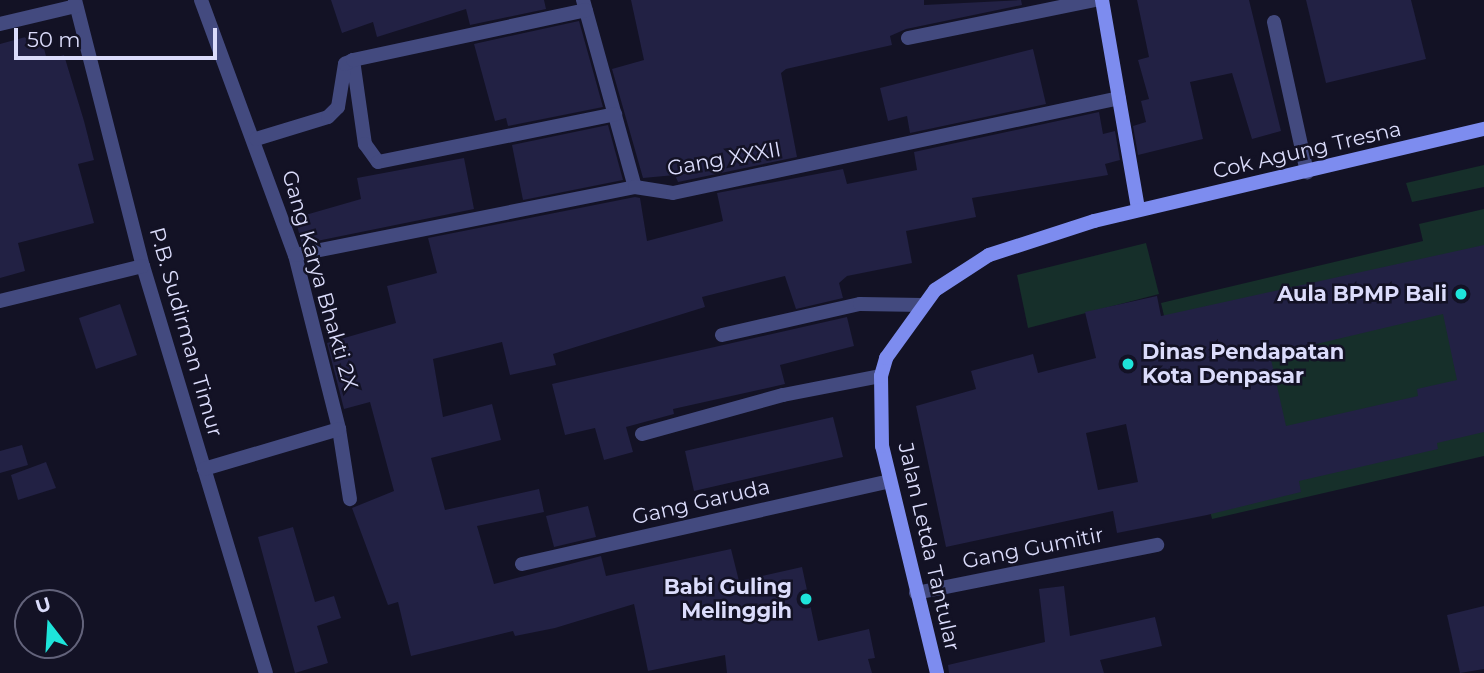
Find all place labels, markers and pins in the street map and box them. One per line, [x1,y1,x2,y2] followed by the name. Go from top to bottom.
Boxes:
[1277,281,1447,307] place label: Aula BPMP Bali
[1453,286,1469,302] marker: Aula BPMP Bali
[1142,339,1344,389] place label: Dinas Pendapatan Kota Denpasar
[1120,356,1136,372] marker: Dinas Pendapatan Kota Denpasar
[664,574,792,624] place label: Babi Guling Melinggih
[798,591,814,607] marker: Babi Guling Melinggih

